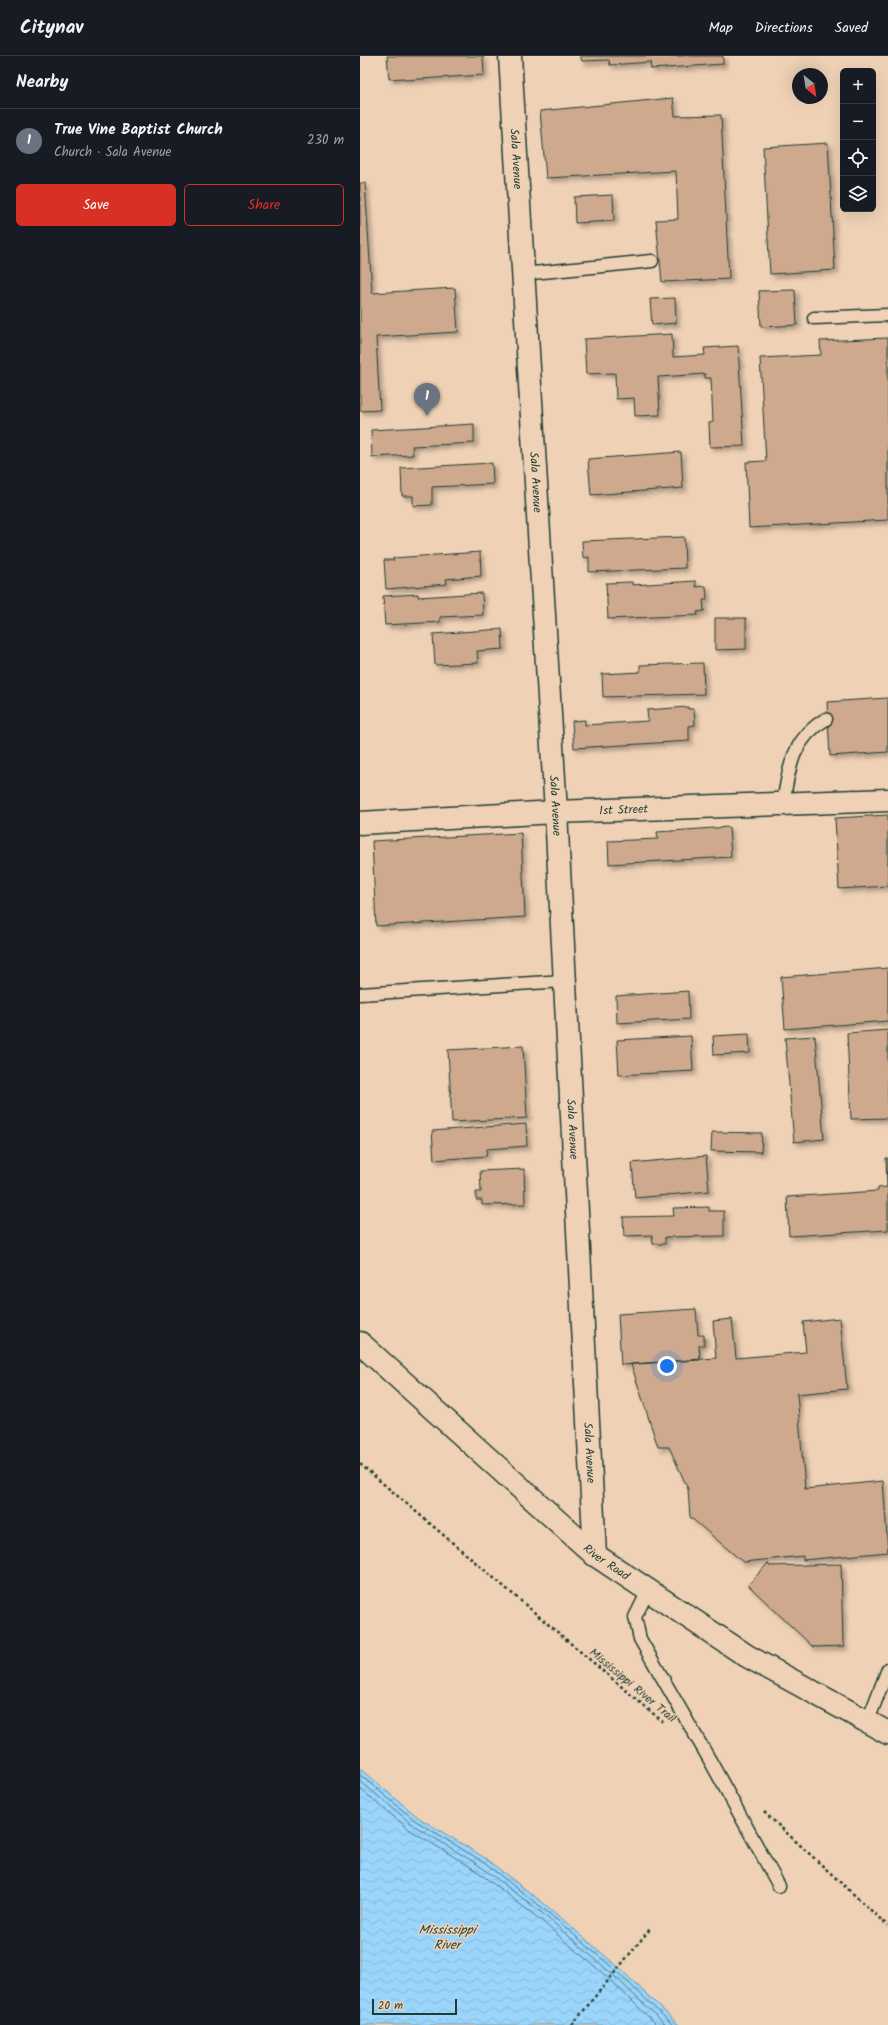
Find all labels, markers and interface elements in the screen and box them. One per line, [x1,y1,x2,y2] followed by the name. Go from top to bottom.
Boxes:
[20,13,83,43] text: Citynav
[708,17,733,39] text: Map
[755,17,813,39] text: Directions
[835,17,868,39] text: Saved
[792,68,828,104] north arrow
[840,68,876,212] map controls
[840,68,876,104] button: +
[16,69,68,96] text: Nearby
[840,104,876,140] button: −
[54,118,223,142] text: True Vine Baptist Church
[505,128,528,190] street label: Sala Avenue
[27,130,31,151] text: 1
[307,130,344,151] text: 230 m
[840,140,876,176] button: locate
[54,142,171,163] text: Church · Sala Avenue
[840,176,876,212] button: layers
[16,184,176,226] button: Save
[184,184,344,226] button: Share
[414,383,440,416] pin: 1
[525,451,547,514] street label: Sala Avenue
[544,775,567,837] street label: Sala Avenue
[599,799,649,820] street label: 1st Street
[562,1098,584,1161] street label: Sala Avenue
[657,1356,677,1376] your location
[579,1422,601,1484] street label: Sala Avenue
[579,1539,635,1586] street label: River Road
[585,1643,681,1727] street label: Mississippi River Trail
[418,1920,479,1956] water label: Mississippi River
[372,1997,457,2016] scale bar
[378,1997,403,2015] text: 20 m

